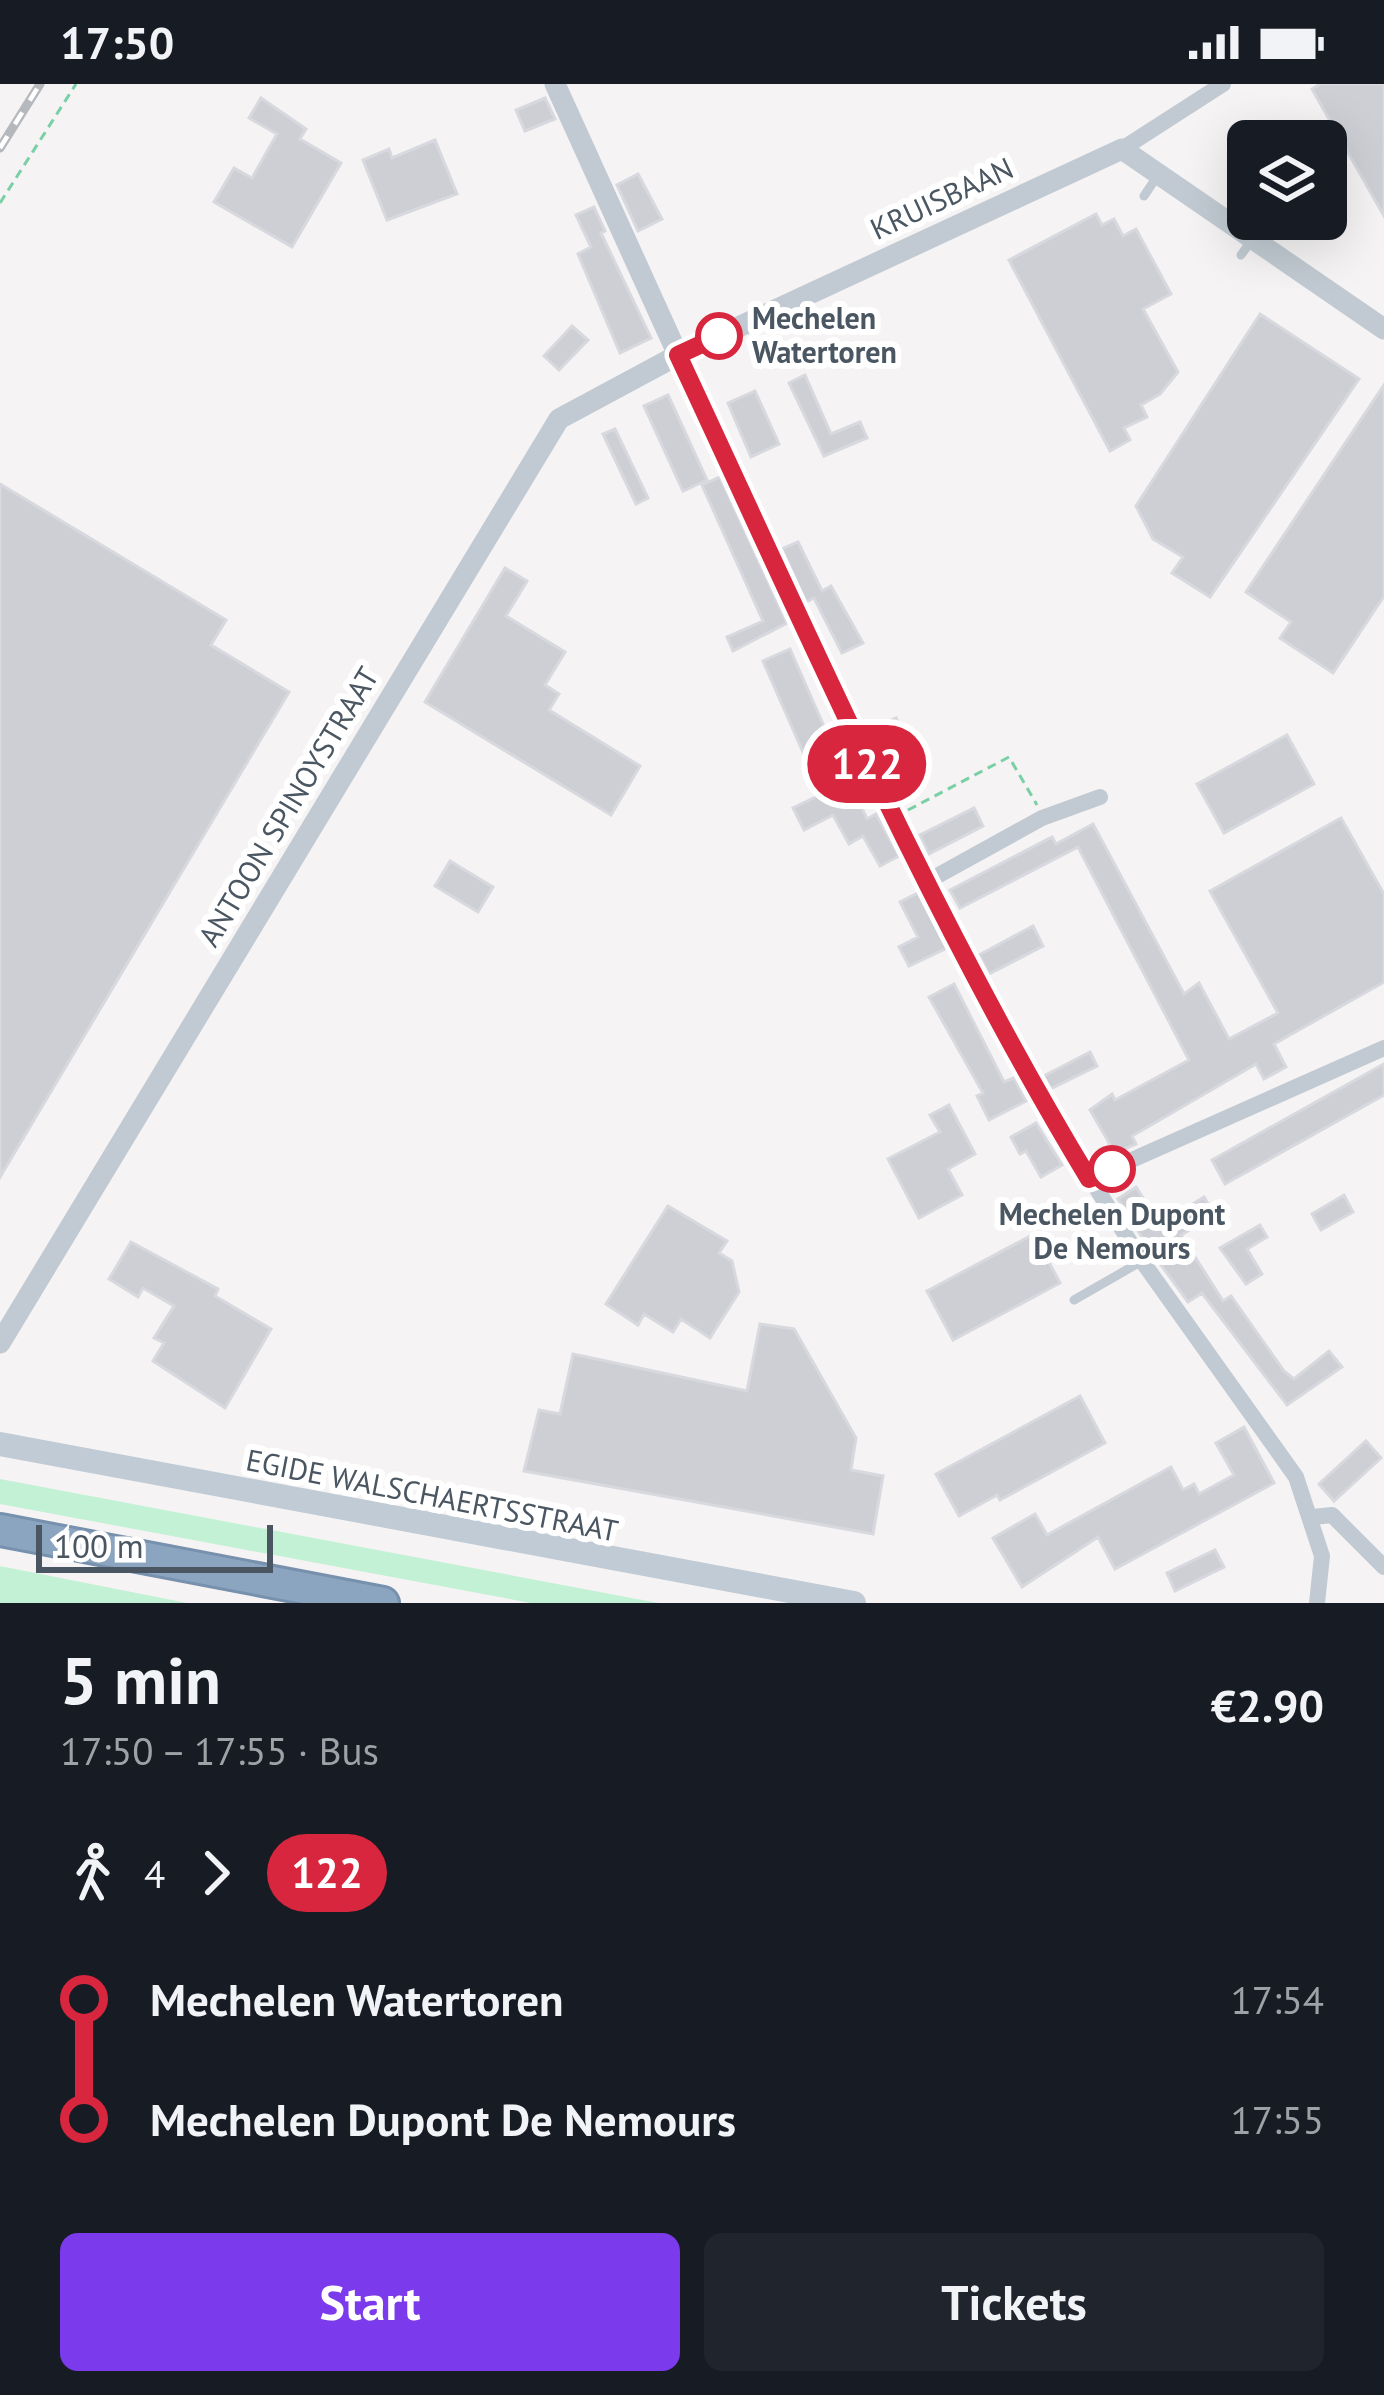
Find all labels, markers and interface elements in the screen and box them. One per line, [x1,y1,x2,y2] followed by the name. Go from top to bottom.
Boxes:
[60,13,174,71] text: 17:50
[1227,120,1347,240] map controls
[1227,120,1347,240] button: layers
[864,148,1019,248] street label: KRUISBAAN
[752,298,897,371] place label: Mechelen Watertoren
[697,314,741,358] marker: Mechelen Watertoren
[189,659,387,953] street label: ANTOON SPINOYSTRAAT
[798,725,936,803] line badge: 122
[831,736,903,791] text: 122
[1090,1147,1134,1191] marker: Mechelen Dupont De Nemours
[999,1194,1226,1267] place label: Mechelen Dupont De Nemours
[243,1439,622,1550] street label: EGIDE WALSCHAERTSSTRAAT
[36,1519,273,1572] scale bar
[54,1524,144,1567] text: 100 m
[60,1637,221,1722] text: 5 min
[1211,1676,1324,1734] text: €2.90
[60,1725,379,1776] text: 17:50 – 17:55 · Bus
[60,1840,126,1906] icon: walk
[183,1840,249,1906] icon: forward
[291,1845,363,1900] text: 122
[144,1848,165,1899] text: 4
[150,1970,564,2028] text: Mechelen Watertoren
[1230,1974,1324,2025] text: 17:54
[150,2090,736,2148] text: Mechelen Dupont De Nemours
[1230,2094,1324,2145] text: 17:55
[60,2233,680,2371] button: Start
[704,2233,1324,2371] button: Tickets

